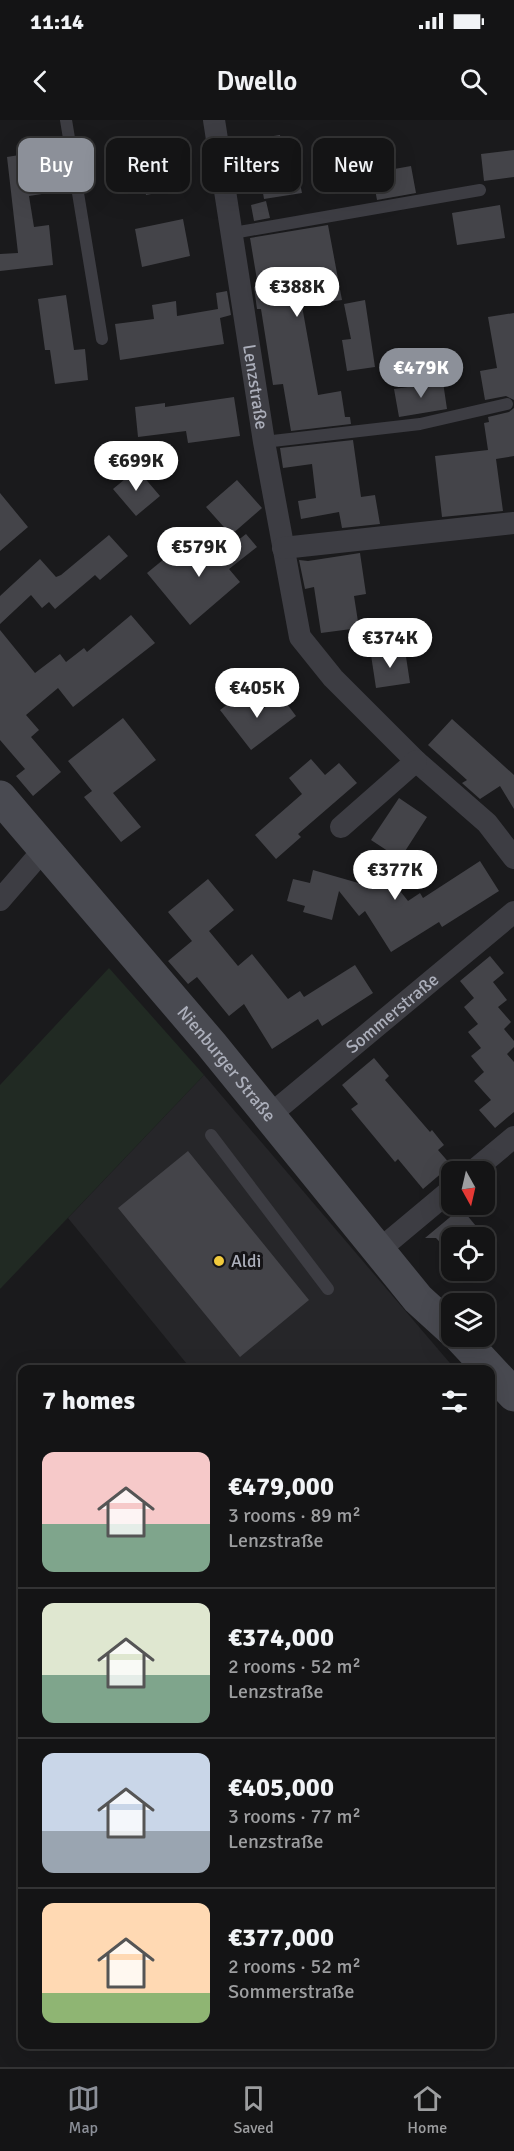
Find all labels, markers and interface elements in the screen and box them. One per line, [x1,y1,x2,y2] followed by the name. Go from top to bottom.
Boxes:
[30,8,84,35] text: 11:14
[24,65,57,98] icon: back
[217,65,297,98] text: Dwello
[457,65,490,98] icon: search
[18,138,94,192] chip: Buy
[106,138,190,192] chip: Rent
[202,138,301,192] chip: Filters
[313,138,394,192] chip: New
[255,267,339,318] pin: €388K
[269,274,325,299] text: €388K
[238,343,273,431] street label: Lenzstraße
[379,348,463,399] pin: €479K
[393,355,449,380] text: €479K
[94,441,178,492] pin: €699K
[108,448,164,473] text: €699K
[157,527,241,578] pin: €579K
[171,534,227,559] text: €579K
[348,618,432,669] pin: €374K
[362,625,418,650] text: €374K
[215,668,299,719] pin: €405K
[229,675,285,700] text: €405K
[353,850,437,901] pin: €377K
[367,857,423,882] text: €377K
[341,968,443,1058] street label: Sommerstraße
[172,1002,281,1126] street label: Nienburger Straße
[441,1161,495,1215] north arrow
[441,1161,495,1347] map controls
[441,1227,495,1281] button: locate
[231,1250,261,1272] place label: Aldi
[212,1254,226,1268] marker: Aldi
[441,1293,495,1347] button: layers
[42,1385,135,1417] text: 7 homes
[438,1385,471,1418] icon: filters
[228,1471,334,1503] text: €479,000
[90,1476,162,1548] icon: home
[228,1503,361,1528] text: 3 rooms · 89 m²
[228,1528,323,1553] text: Lenzstraße
[228,1622,334,1654] text: €374,000
[90,1627,162,1699] icon: home
[228,1654,361,1679] text: 2 rooms · 52 m²
[228,1679,323,1704] text: Lenzstraße
[228,1772,334,1804] text: €405,000
[90,1777,162,1849] icon: home
[228,1804,361,1829] text: 3 rooms · 77 m²
[228,1829,323,1854] text: Lenzstraße
[228,1922,334,1954] text: €377,000
[90,1927,162,1999] icon: home
[228,1954,361,1979] text: 2 rooms · 52 m²
[228,1979,354,2004] text: Sommerstraße
[67,2082,100,2138] tab: Map
[233,2082,274,2138] tab: Saved
[407,2082,447,2138] tab: Home

